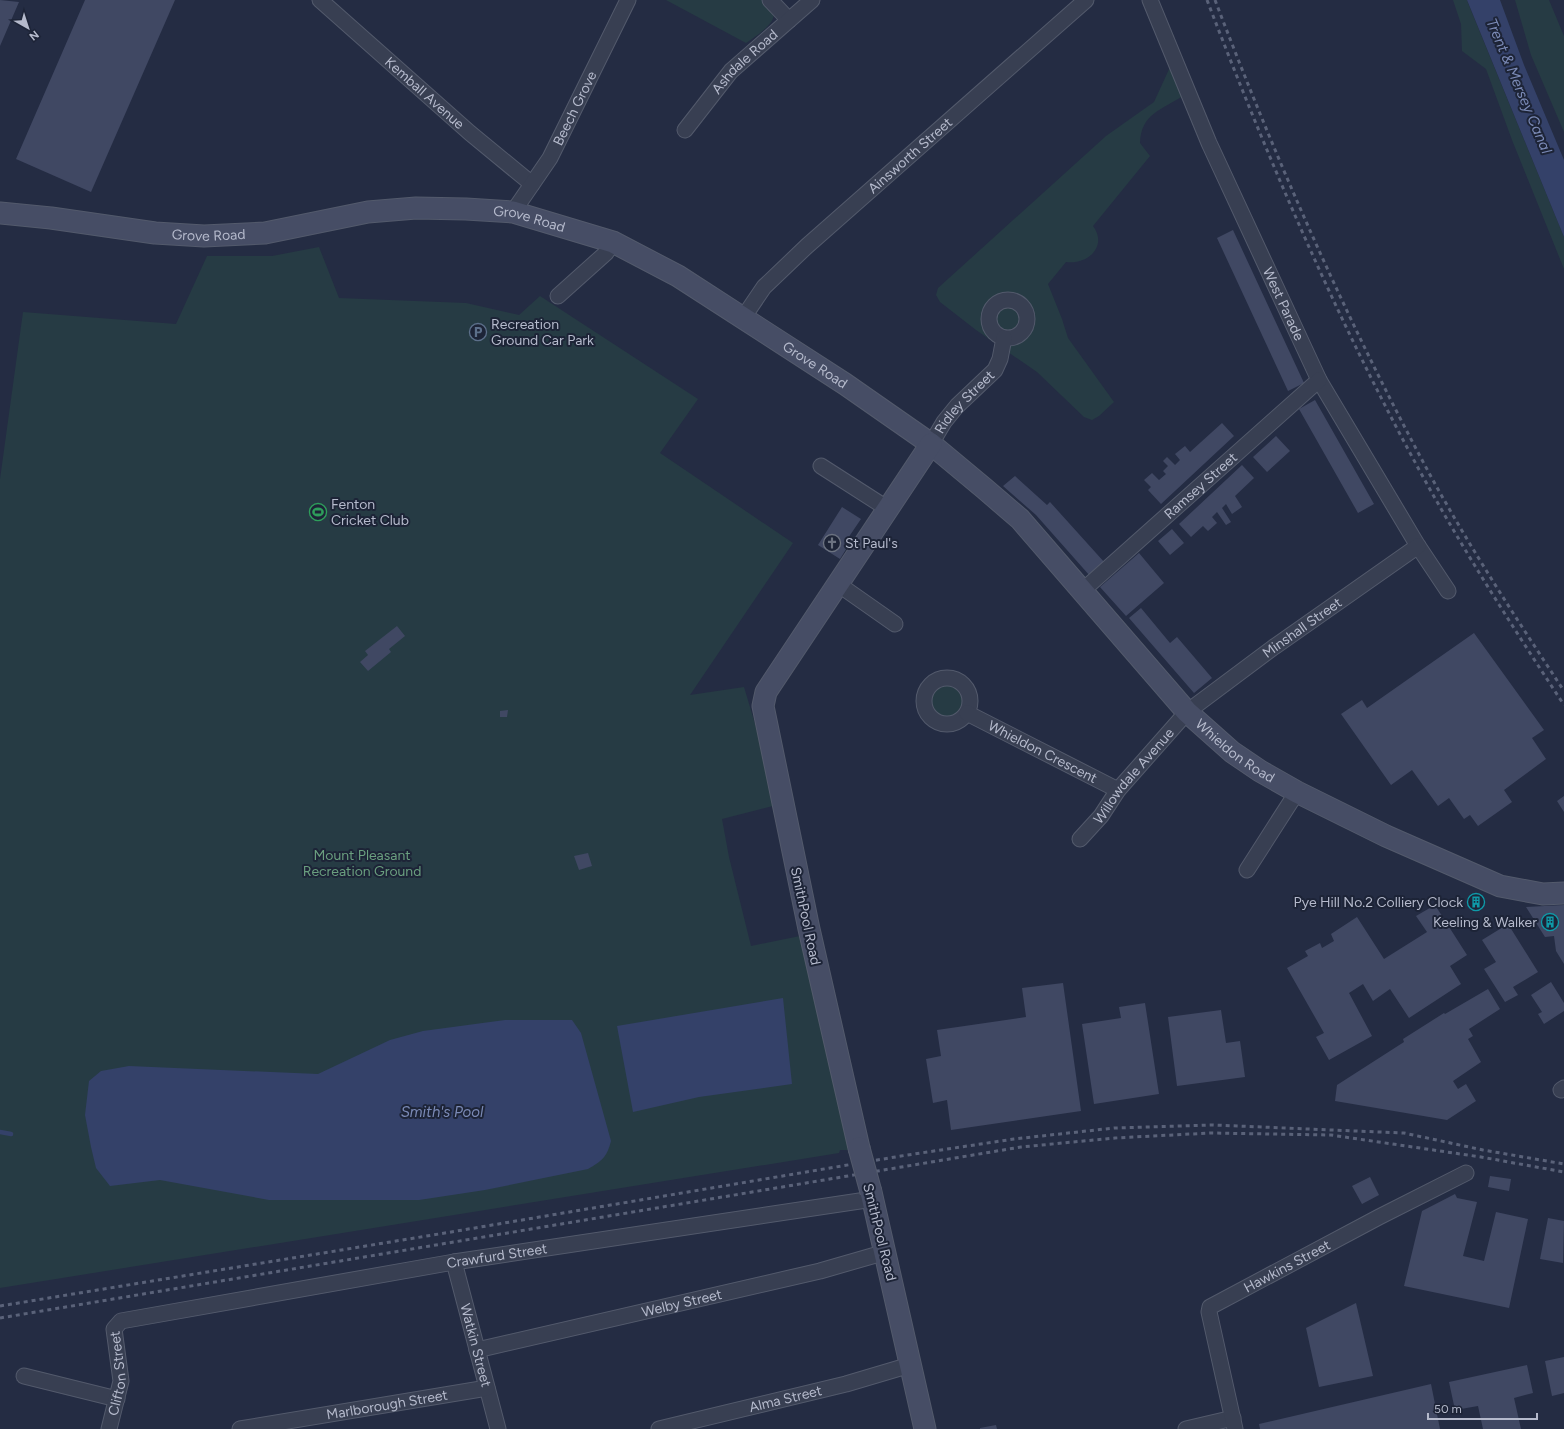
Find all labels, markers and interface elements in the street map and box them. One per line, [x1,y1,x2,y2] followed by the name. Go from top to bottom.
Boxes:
[8,8,48,48] north arrow
[1482,16,1556,157] water label: Trent & Mersey Canal
[708,26,781,98] street label: Ashdale Road
[27,28,41,43] text: N
[381,54,468,133] street label: Kemball Avenue
[550,68,601,148] street label: Beech Grove
[865,114,956,197] street label: Ainsworth Street
[493,203,567,236] street label: Grove Road
[171,226,246,245] street label: Grove Road
[1259,265,1308,344] street label: West Parade
[491,316,594,349] place label: Recreation Ground Car Park
[468,322,488,342] parking icon: Recreation Ground Car Park
[779,338,851,392] street label: Grove Road
[931,367,998,437] street label: Ridley Street
[1161,449,1241,523] street label: Ramsey Street
[331,496,409,529] place label: Fenton Cricket Club
[308,502,328,522] sports icon: Fenton Cricket Club
[822,533,842,553] church icon: St Paul's
[845,535,898,552] place label: St Paul's
[1259,594,1345,662] street label: Minshall Street
[1192,716,1277,786] street label: Whieldon Road
[985,717,1100,787] street label: Whieldon Crescent
[1090,724,1178,828] street label: Willowdale Avenue
[303,847,421,880] park label: Mount Pleasant Recreation Ground
[787,866,824,967] street label: SmithPool Road
[1466,892,1486,912] building icon: Pye Hill No.2 Colliery Clock
[1294,894,1463,911] place label: Pye Hill No.2 Colliery Clock
[1540,912,1560,932] building icon: Keeling & Walker
[1433,914,1537,931] place label: Keeling & Walker
[401,1103,484,1121] water label: Smith's Pool
[859,1182,900,1283] street label: SmithPool Road
[1241,1237,1333,1297] street label: Hawkins Street
[445,1240,548,1272] street label: Crawfurd Street
[640,1286,723,1321] street label: Welby Street
[456,1302,495,1389] street label: Watkin Street
[105,1330,130,1417] street label: Clifton Street
[747,1382,824,1416] street label: Alma Street
[325,1387,449,1424] street label: Marlborough Street
[1428,1395,1537,1421] scale bar
[1434,1402,1462,1416] text: 50 m

